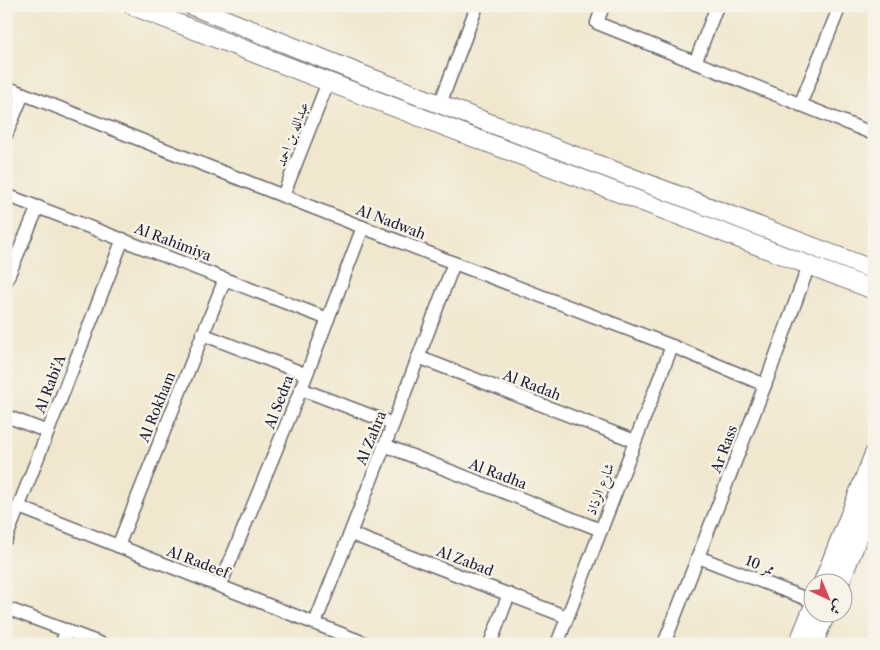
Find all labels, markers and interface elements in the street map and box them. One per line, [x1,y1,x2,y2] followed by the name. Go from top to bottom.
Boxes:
[271,99,313,169] street label: عبدالله بن احمد
[353,200,428,243] street label: Al Nadwah
[131,219,215,265] street label: Al Rahimiya
[30,352,70,417] street label: Al Rabi'A
[500,365,564,404] street label: Al Radah
[134,369,179,446] street label: Al Rokham
[260,372,298,432] street label: Al Sedra
[352,408,390,469] street label: Al Zahra
[706,423,741,476] street label: Ar Rass
[466,454,530,493] street label: Al Radha
[582,461,621,518] street label: شارع الرذاذ
[163,542,233,583] street label: Al Radeef
[433,542,496,580] street label: Al Zabad
[743,551,777,579] street label: ممر 10
[802,572,852,622] north arrow
[826,596,848,619] text: ش

